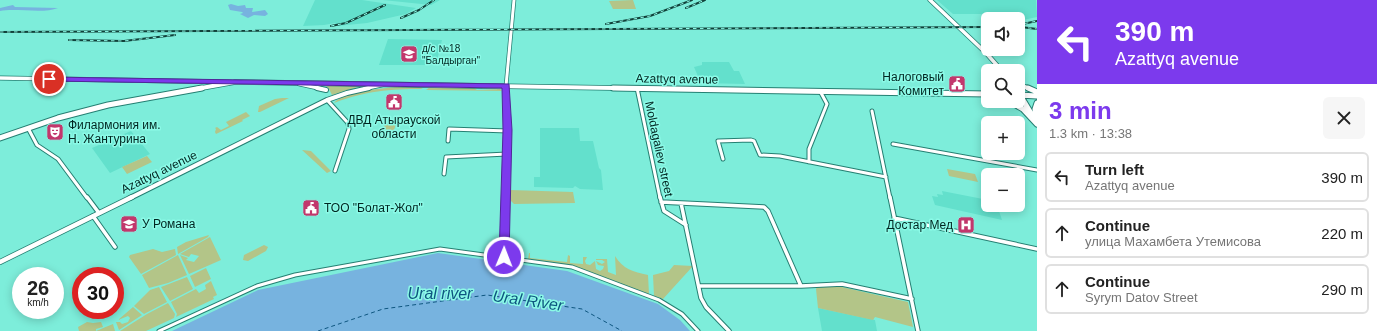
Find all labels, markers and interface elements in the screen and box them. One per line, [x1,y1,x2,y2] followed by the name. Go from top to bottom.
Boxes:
[981,12,1025,212] map controls
[981,12,1025,56] button: sound
[1049,16,1101,68] icon: left
[1115,16,1194,47] text: 390 m
[422,43,481,66] place label: д/с №18 "Балдырган"
[399,44,419,64] school or university icon: д/с №18 "Балдырган"
[1115,49,1239,69] text: Azattyq avenue
[32,62,66,96] pin
[981,64,1025,108] button: search
[38,68,60,90] icon: arrive
[882,70,945,98] place label: Налоговый Комитет
[636,71,719,87] street label: Azattyq avenue
[947,74,967,94] public building icon: Налоговый Комитет
[384,92,404,112] public building icon: ДВД Атырауской области
[1049,97,1112,124] text: 3 min
[1323,97,1365,139] button: close
[642,100,676,199] street label: Moldagaliev street
[347,113,441,141] place label: ДВД Атырауской области
[981,116,1025,160] button: +
[68,118,161,146] place label: Филармония им. Н. Жантурина
[45,122,65,142] theatre icon: Филармония им. Н. Жантурина
[1049,126,1132,141] text: 1.3 km · 13:38
[119,147,200,196] street label: Azattyq avenue
[1085,161,1144,178] text: Turn left
[1051,166,1073,188] icon: left
[981,168,1025,212] button: −
[1321,169,1363,186] text: 390 m
[1085,178,1175,193] text: Azattyq avenue
[301,198,321,218] public building icon: ТОО "Болат-Жол"
[324,201,423,215] place label: ТОО "Болат-Жол"
[119,214,139,234] school or university icon: У Романа
[956,215,976,235] hospital icon: Достар Мед
[142,217,196,231] place label: У Романа
[1085,217,1150,234] text: Continue
[886,218,953,232] place label: Достар Мед
[1051,222,1073,244] icon: ahead
[1321,225,1363,242] text: 220 m
[1085,234,1261,249] text: улица Махамбета Утемисова
[483,236,525,278] position arrow
[72,267,124,319] speed limit sign: 30
[1085,273,1150,290] text: Continue
[27,277,49,299] text: 26
[1051,278,1073,300] icon: ahead
[1321,281,1363,298] text: 290 m
[408,285,473,302] water label: Ural river
[492,287,565,314] water label: Ural River
[1085,290,1198,305] text: Syrym Datov Street
[27,297,49,308] text: km/h

